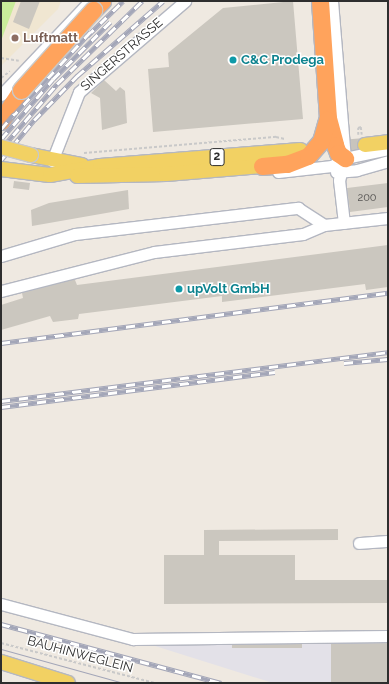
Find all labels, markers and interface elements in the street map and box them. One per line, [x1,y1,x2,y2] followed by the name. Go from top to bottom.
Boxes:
[78,15,166,95] street label: SINGERSTRASSE
[23,30,78,46] place label: Luftmatt
[10,33,20,43] marker: Luftmatt
[241,52,324,68] place label: C&C Prodega
[228,55,238,65] marker: C&C Prodega
[209,147,225,167] road number: 2
[357,191,377,205] house number: 200
[187,281,270,297] place label: upVolt GmbH
[174,284,184,294] marker: upVolt GmbH
[25,633,135,677] street label: BAUHINWEGLEIN

